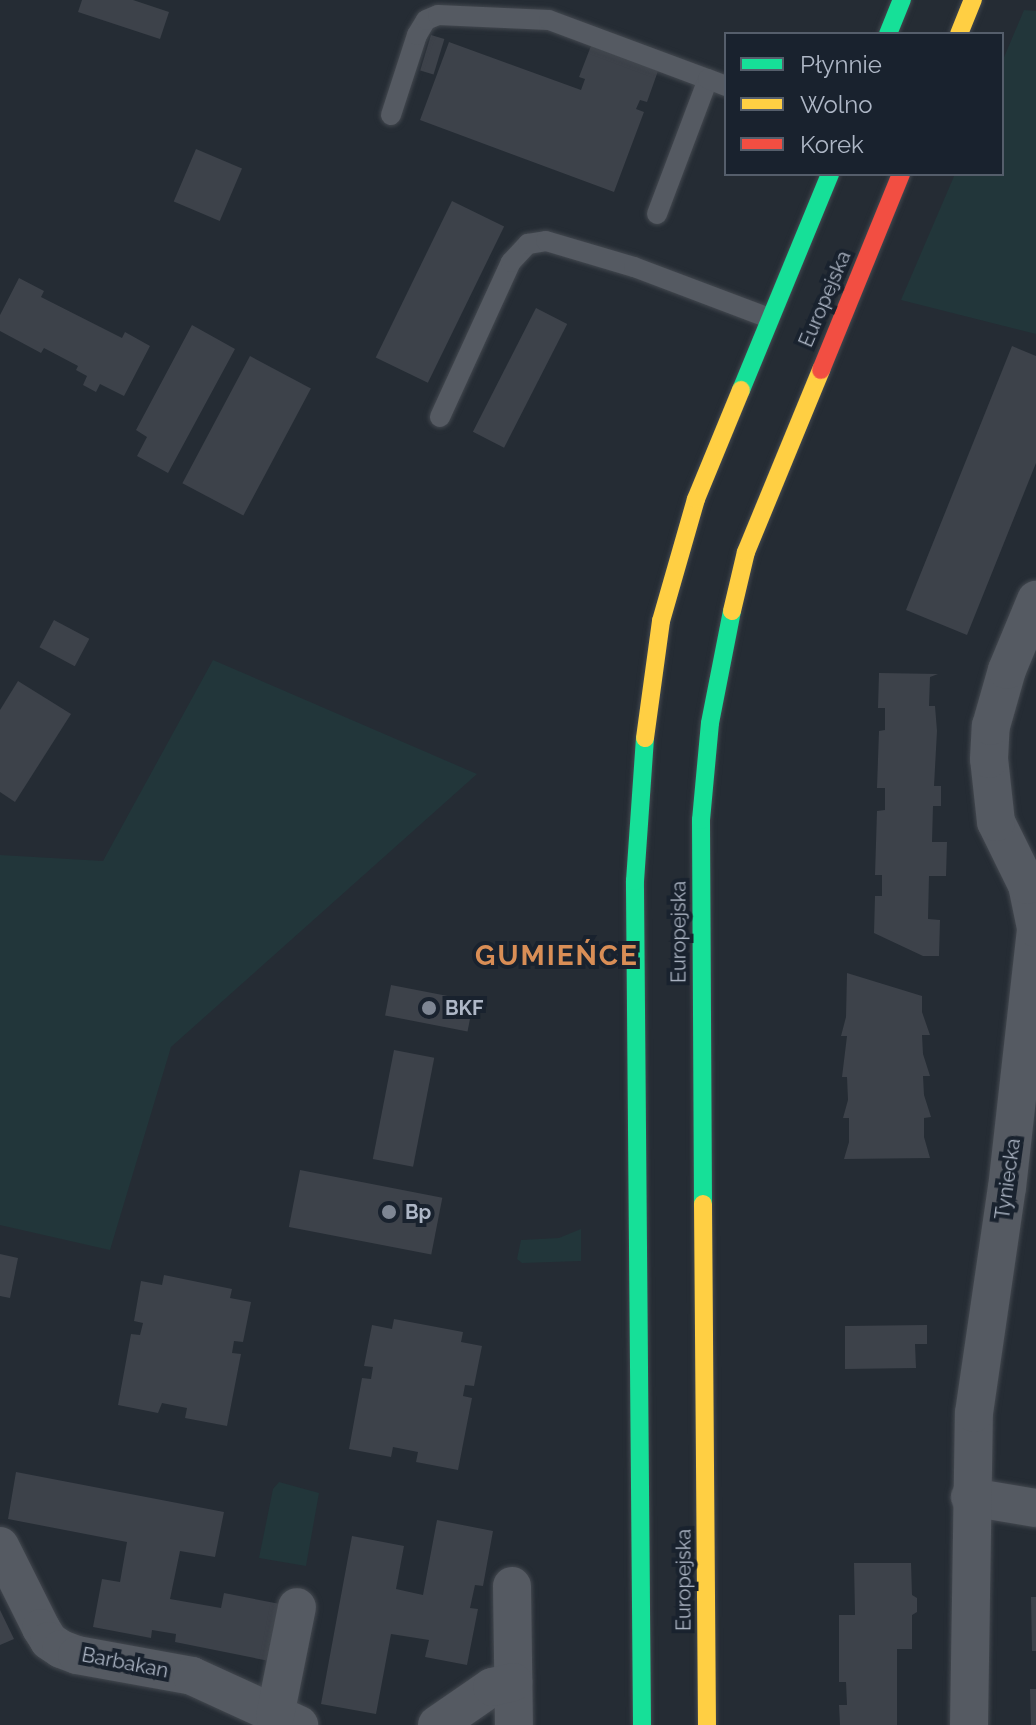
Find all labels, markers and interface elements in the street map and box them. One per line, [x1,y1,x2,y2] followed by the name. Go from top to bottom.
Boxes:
[724,32,1004,176] legend
[800,50,882,79] text: Płynnie
[800,90,873,119] text: Wolno
[800,130,864,159] text: Korek
[794,247,856,351] street label: Europejska
[667,881,691,983] street label: Europejska
[475,939,639,973] district label: GUMIEŃCE
[445,996,483,1020] place label: BKF
[420,999,438,1017] marker: BKF
[990,1137,1026,1221] street label: Tyniecka
[405,1200,431,1224] place label: Bp
[380,1203,398,1221] marker: Bp
[672,1529,696,1631] street label: Europejska
[80,1643,170,1683] street label: Barbakan

